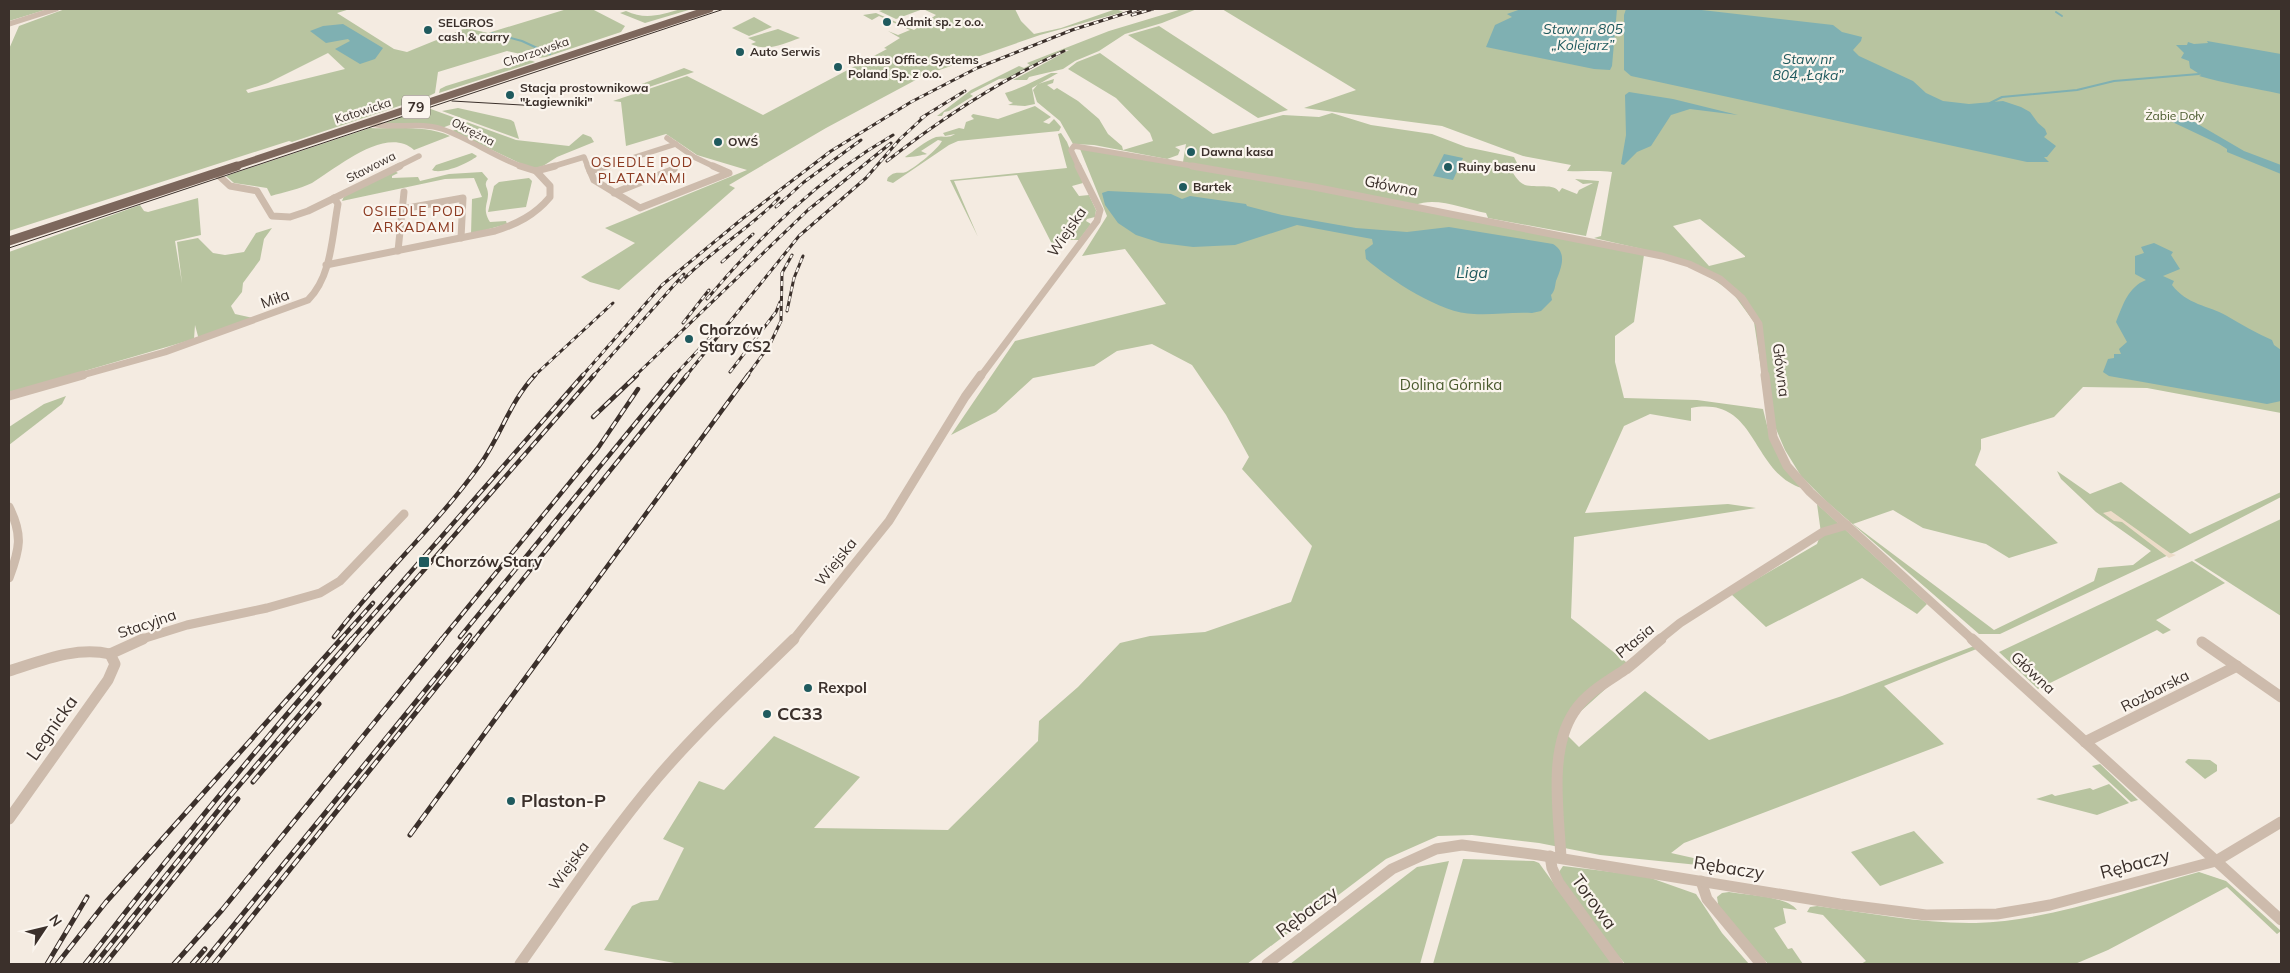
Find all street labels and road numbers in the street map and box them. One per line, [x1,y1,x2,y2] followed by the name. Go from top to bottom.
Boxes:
[501,33,571,70] street label: Chorzowska
[333,94,393,127] street label: Katowicka
[402,95,430,118] road number: 79
[449,114,497,149] street label: Okrężna
[344,148,398,185] street label: Stawowa
[1363,171,1419,200] street label: Główna
[1043,203,1090,260] street label: Wiejska
[258,285,292,312] street label: Miła
[1769,342,1794,398] street label: Główna
[811,534,861,589] street label: Wiejska
[115,605,178,642] street label: Stacyjna
[1612,619,1658,662] street label: Ptasia
[2007,647,2060,698] street label: Główna
[2118,665,2192,716] street label: Rozbarska
[21,691,82,765] street label: Legnicka
[544,837,593,894] street label: Wiejska
[2097,843,2173,884] street label: Rębaczy
[1692,851,1767,885] street label: Rębaczy
[1567,870,1622,934] street label: Torowa
[1271,881,1342,942] street label: Rębaczy

